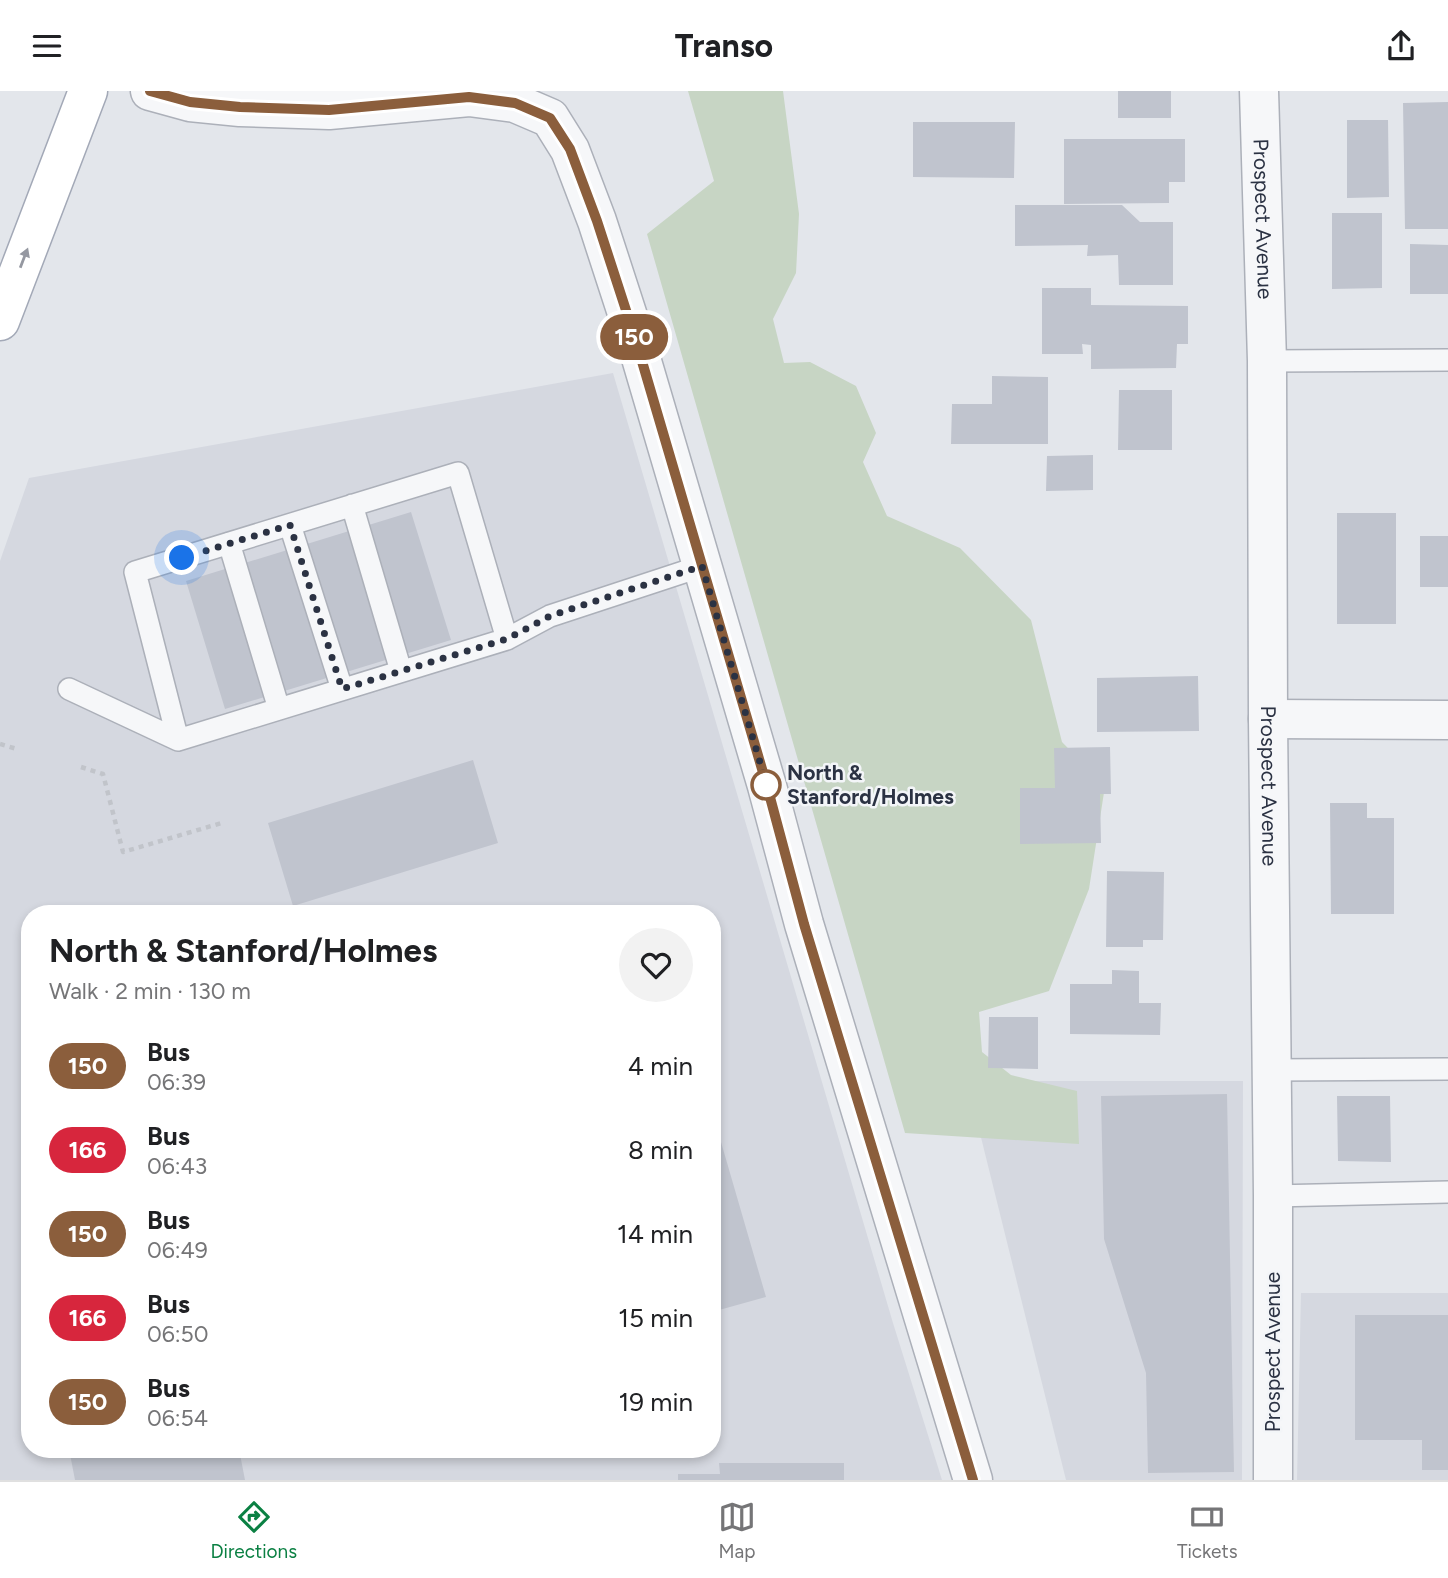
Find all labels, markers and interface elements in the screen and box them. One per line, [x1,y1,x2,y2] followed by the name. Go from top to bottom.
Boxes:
[28,27,66,65] icon: menu
[675,27,773,65] text: Transo
[1382,27,1420,65] icon: share
[1248,138,1278,300] street label: Prospect Avenue
[19,247,30,268] one-way arrow
[594,314,674,360] line badge: 150
[614,322,654,351] text: 150
[164,540,199,575] your location
[1256,706,1283,866] street label: Prospect Avenue
[787,760,954,809] place label: North & Stanford/Holmes
[751,770,781,800] marker: North & Stanford/Holmes
[619,928,693,1002] button: heart
[49,931,437,970] text: North & Stanford/Holmes
[49,977,251,1005] text: Walk · 2 min · 130 m
[147,1036,190,1068] text: Bus
[628,1050,693,1082] text: 4 min
[68,1051,107,1080] text: 150
[147,1068,206,1096] text: 06:39
[147,1120,190,1152] text: Bus
[628,1134,693,1166] text: 8 min
[69,1135,106,1164] text: 166
[147,1152,207,1180] text: 06:43
[147,1204,190,1236] text: Bus
[617,1218,693,1250] text: 14 min
[68,1219,107,1248] text: 150
[147,1236,208,1264] text: 06:49
[1260,1272,1285,1432] street label: Prospect Avenue
[147,1288,190,1320] text: Bus
[618,1302,693,1334] text: 15 min
[69,1303,106,1332] text: 166
[147,1320,209,1348] text: 06:50
[147,1372,190,1404] text: Bus
[618,1386,693,1418] text: 19 min
[68,1387,107,1416] text: 150
[147,1404,208,1432] text: 06:54
[210,1498,297,1563] tab: Directions
[718,1498,756,1563] tab: Map
[1177,1498,1238,1563] tab: Tickets

